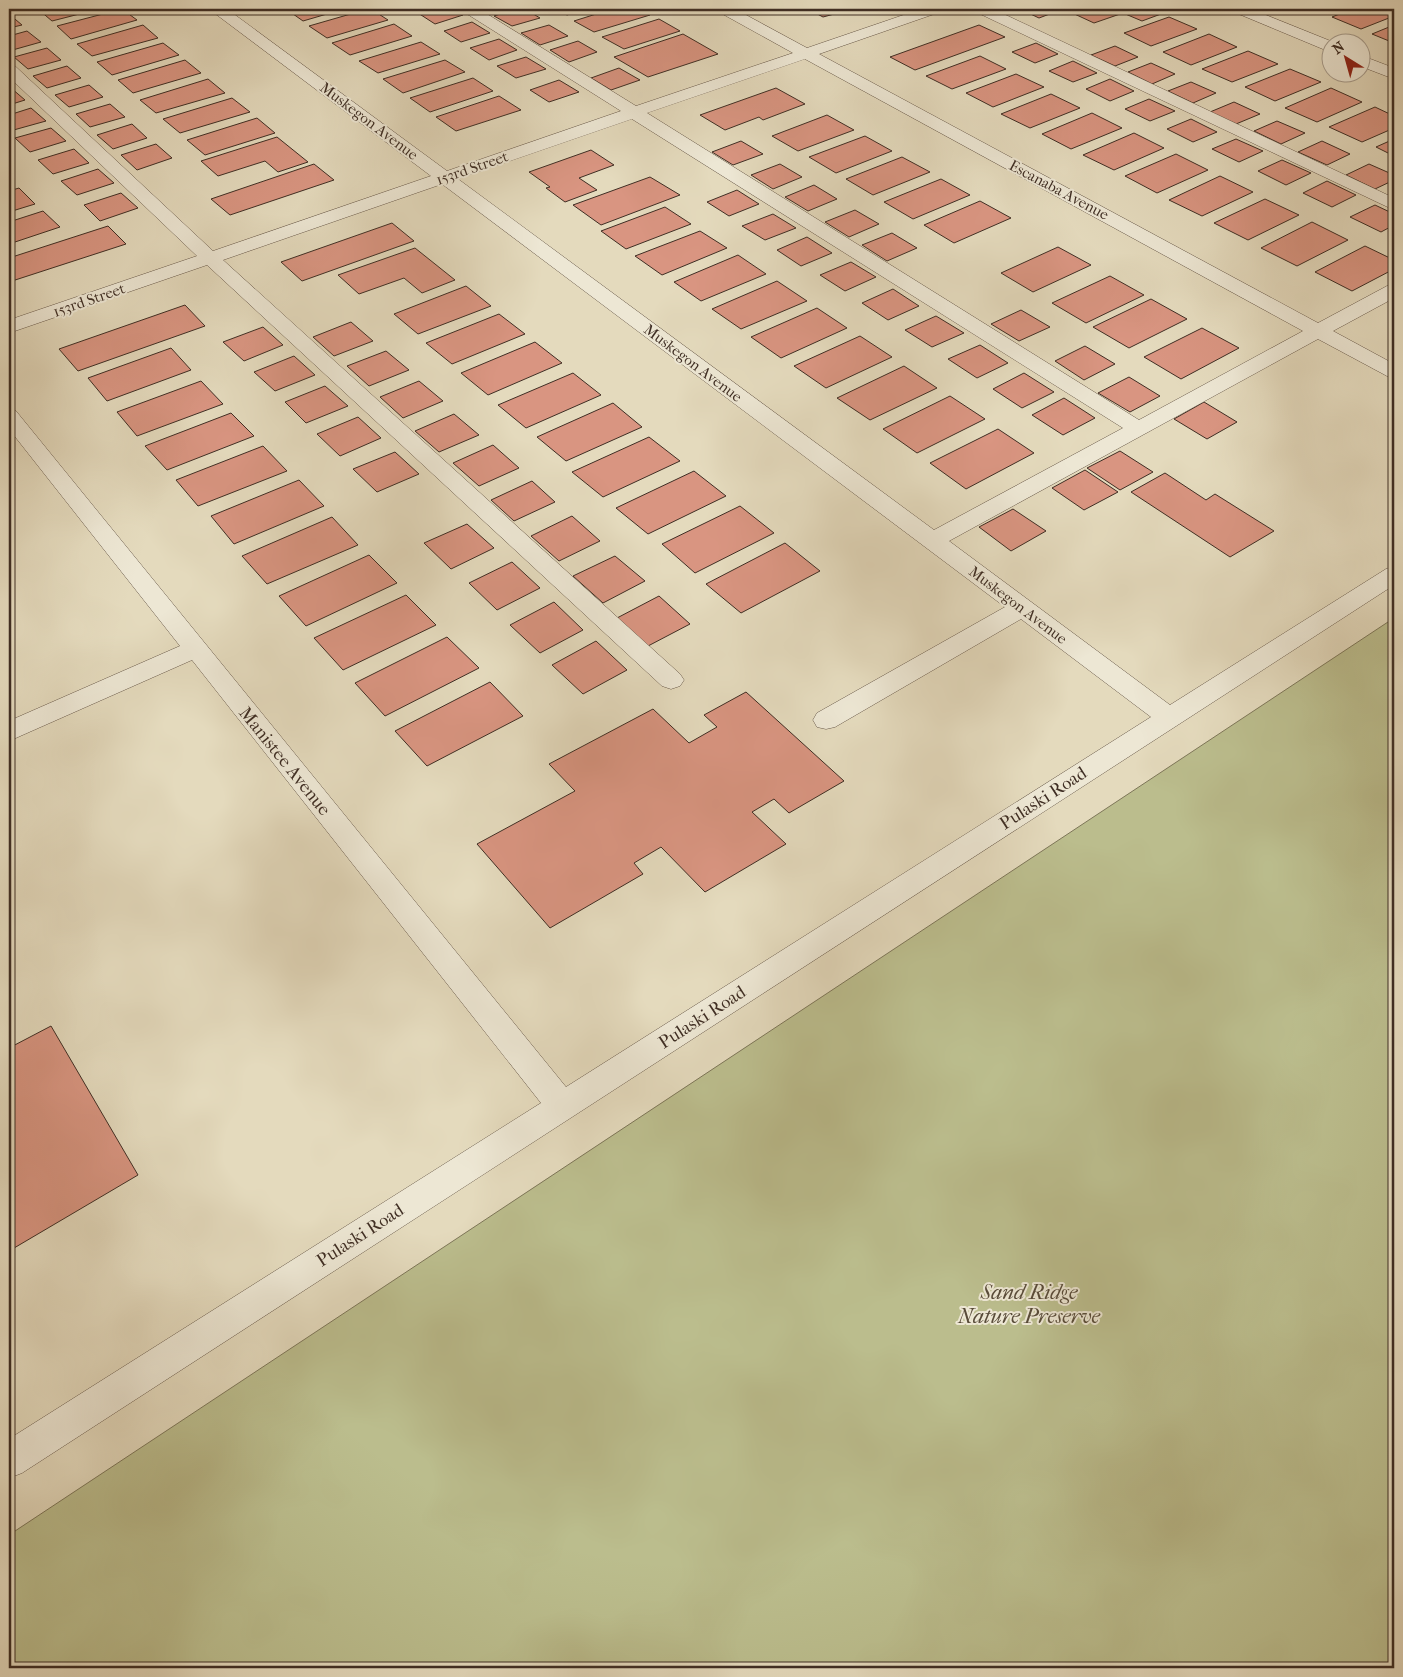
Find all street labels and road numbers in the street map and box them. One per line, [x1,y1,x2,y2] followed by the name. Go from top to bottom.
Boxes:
[316,78,422,164] street label: Muskegon Avenue
[434,147,511,189] street label: 153rd Street
[1006,156,1112,224] street label: Escanaba Avenue
[51,279,128,321] street label: 153rd Street
[640,320,746,406] street label: Muskegon Avenue
[965,562,1071,648] street label: Muskegon Avenue
[234,703,335,820] street label: Manistee Avenue
[996,762,1091,834] street label: Pulaski Road
[655,981,750,1053] street label: Pulaski Road
[313,1199,408,1271] street label: Pulaski Road

